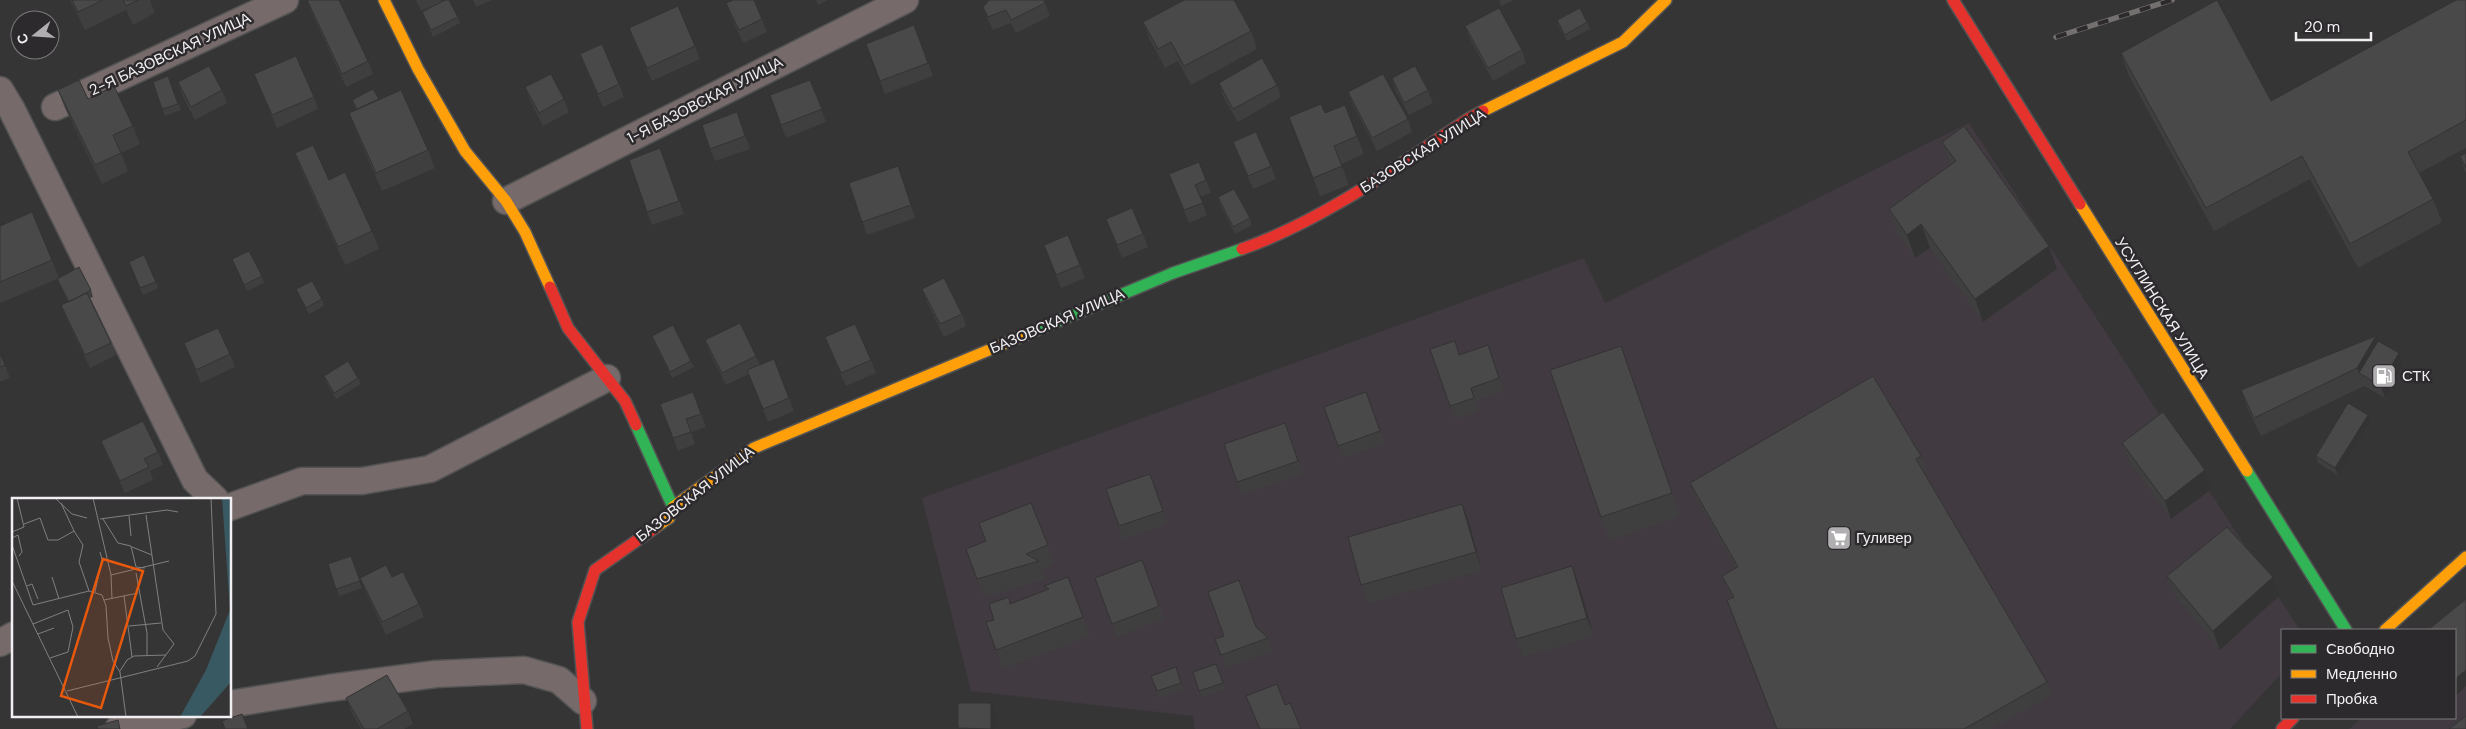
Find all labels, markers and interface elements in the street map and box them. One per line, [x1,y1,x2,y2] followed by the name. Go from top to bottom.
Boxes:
[86,8,254,100] street label: 2-Я БАЗОВСКАЯ УЛИЦА
[10,10,60,60] north arrow
[2296,10,2371,42] scale bar
[2304,17,2340,37] text: 20 m
[12,31,33,46] text: С
[624,52,786,148] street label: 1-Я БАЗОВСКАЯ УЛИЦА
[1356,104,1490,198] street label: БАЗОВСКАЯ УЛИЦА
[2110,233,2214,383] street label: УСУГЛИНСКАЯ УЛИЦА
[987,284,1127,358] street label: БАЗОВСКАЯ УЛИЦА
[2371,363,2397,389] fuel station icon: СТК
[2402,366,2430,386] place label: СТК
[632,442,758,546] street label: БАЗОВСКАЯ УЛИЦА
[12,498,231,716] inset map
[1826,525,1852,551] supermarket icon: Гуливер
[1856,528,1912,548] place label: Гуливер
[2281,629,2456,719] legend
[2326,639,2395,659] text: Свободно
[2326,664,2397,684] text: Медленно
[2326,689,2378,709] text: Пробка

